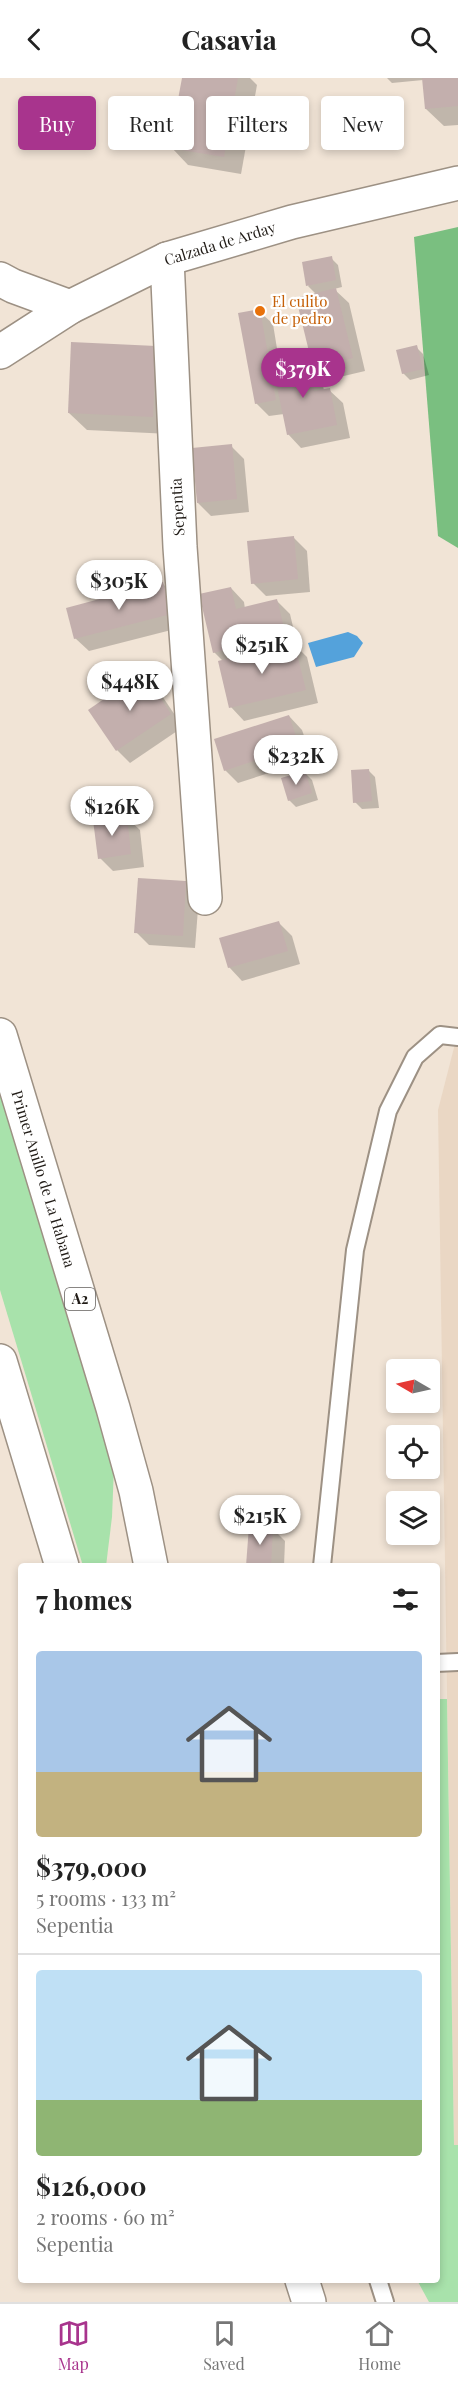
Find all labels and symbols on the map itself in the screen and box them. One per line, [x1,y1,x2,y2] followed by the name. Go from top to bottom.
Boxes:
[162,216,278,269] street label: Calzada de Arday
[272,291,332,328] place label: El culito de pedro
[253,304,267,318] marker: El culito de pedro
[261,348,345,399] pin: $379K
[165,477,189,537] street label: Sepentia
[77,560,161,611] pin: $305K
[220,624,304,675] pin: $251K
[88,661,172,712] pin: $448K
[254,735,338,786] pin: $232K
[70,786,154,837] pin: $126K
[7,1088,81,1270] street label: Primer Anillo de La Habana
[65,1288,95,1310] road number: A2
[386,1359,440,1413] north arrow
[218,1495,302,1546] pin: $215K

